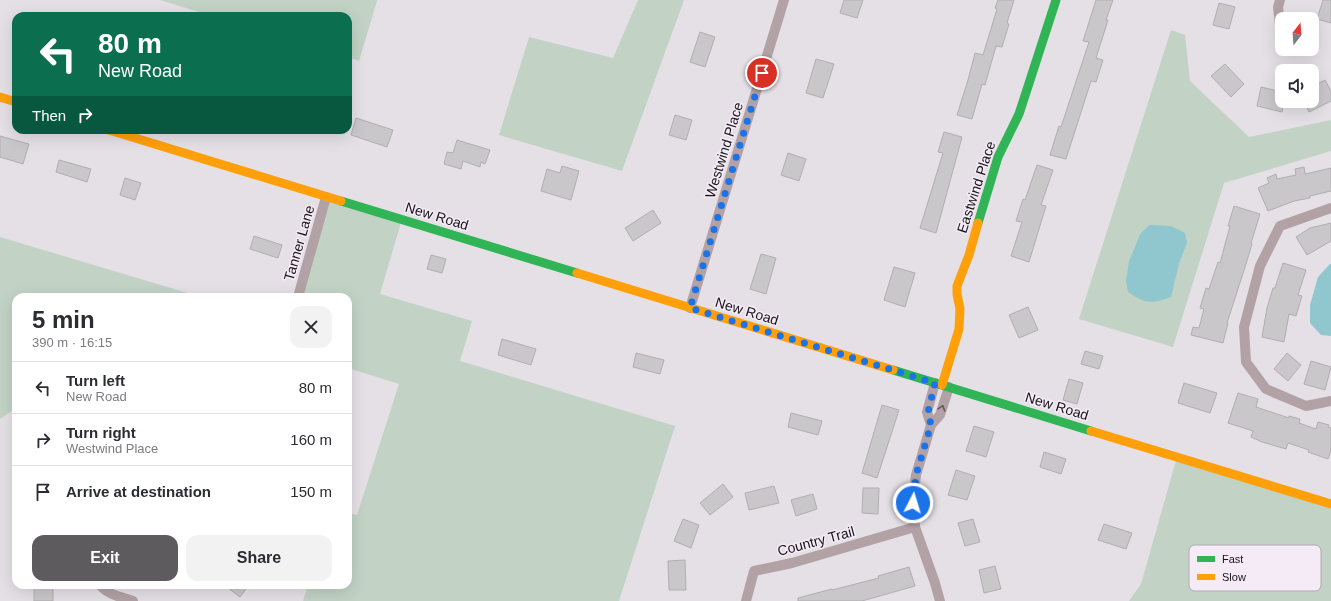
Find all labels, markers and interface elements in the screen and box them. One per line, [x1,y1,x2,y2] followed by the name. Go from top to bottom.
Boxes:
[1275,12,1319,56] north arrow
[1275,12,1319,108] map controls
[32,28,84,80] icon: left
[98,28,162,59] text: 80 m
[745,56,779,90] pin
[98,61,182,81] text: New Road
[751,62,773,84] icon: arrive
[1275,64,1319,108] button: sound
[702,100,746,200] street label: Westwind Place
[74,104,96,126] icon: right
[32,107,66,124] text: Then
[954,139,998,235] street label: Eastwind Place
[403,199,471,233] street label: New Road
[281,203,317,283] street label: Tanner Lane
[713,294,781,328] street label: New Road
[32,306,95,333] text: 5 min
[290,306,332,348] button: close
[32,335,112,350] text: 390 m · 16:15
[66,372,125,389] text: Turn left
[32,377,54,399] icon: left
[299,379,332,396] text: 80 m
[66,389,127,404] text: New Road
[1023,389,1091,423] street label: New Road
[937,404,946,411] one-way arrow
[66,424,136,441] text: Turn right
[32,429,54,451] icon: right
[290,431,332,448] text: 160 m
[66,441,158,456] text: Westwind Place
[32,481,54,503] icon: arrive
[892,482,934,524] position arrow
[66,483,211,500] text: Arrive at destination
[290,483,332,500] text: 150 m
[776,523,856,559] street label: Country Trail
[32,535,178,581] button: Exit
[186,535,332,581] button: Share
[1189,545,1321,591] legend
[1222,553,1243,565] text: Fast
[1222,571,1246,583] text: Slow

